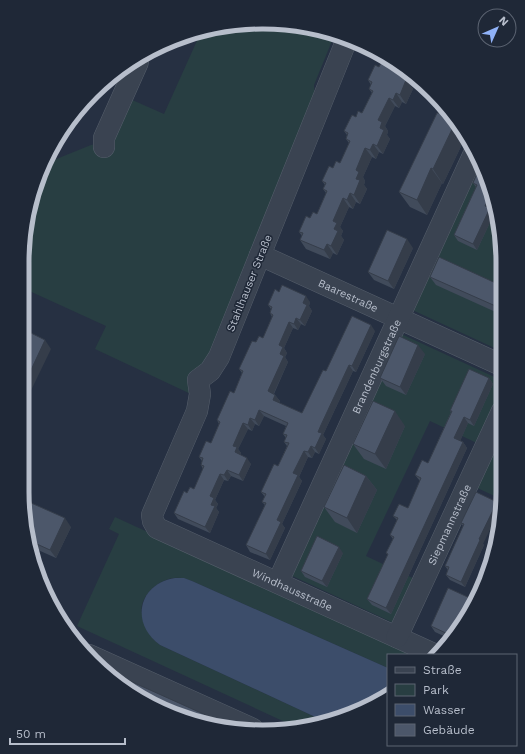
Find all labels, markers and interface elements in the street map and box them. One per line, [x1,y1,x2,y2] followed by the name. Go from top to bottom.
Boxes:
[477,8,517,48] north arrow
[496,14,511,29] text: N
[224,233,275,334] street label: Stahlhauser Straße
[316,276,380,315] street label: Baarestraße
[350,317,404,416] street label: Brandenburgstraße
[425,482,474,567] street label: Siepmannstraße
[250,566,334,614] street label: Windhausstraße
[387,654,517,746] legend
[423,663,462,677] text: Straße
[423,683,449,697] text: Park
[423,703,465,717] text: Wasser
[10,720,125,746] scale bar
[423,723,475,737] text: Gebäude
[16,727,46,741] text: 50 m

